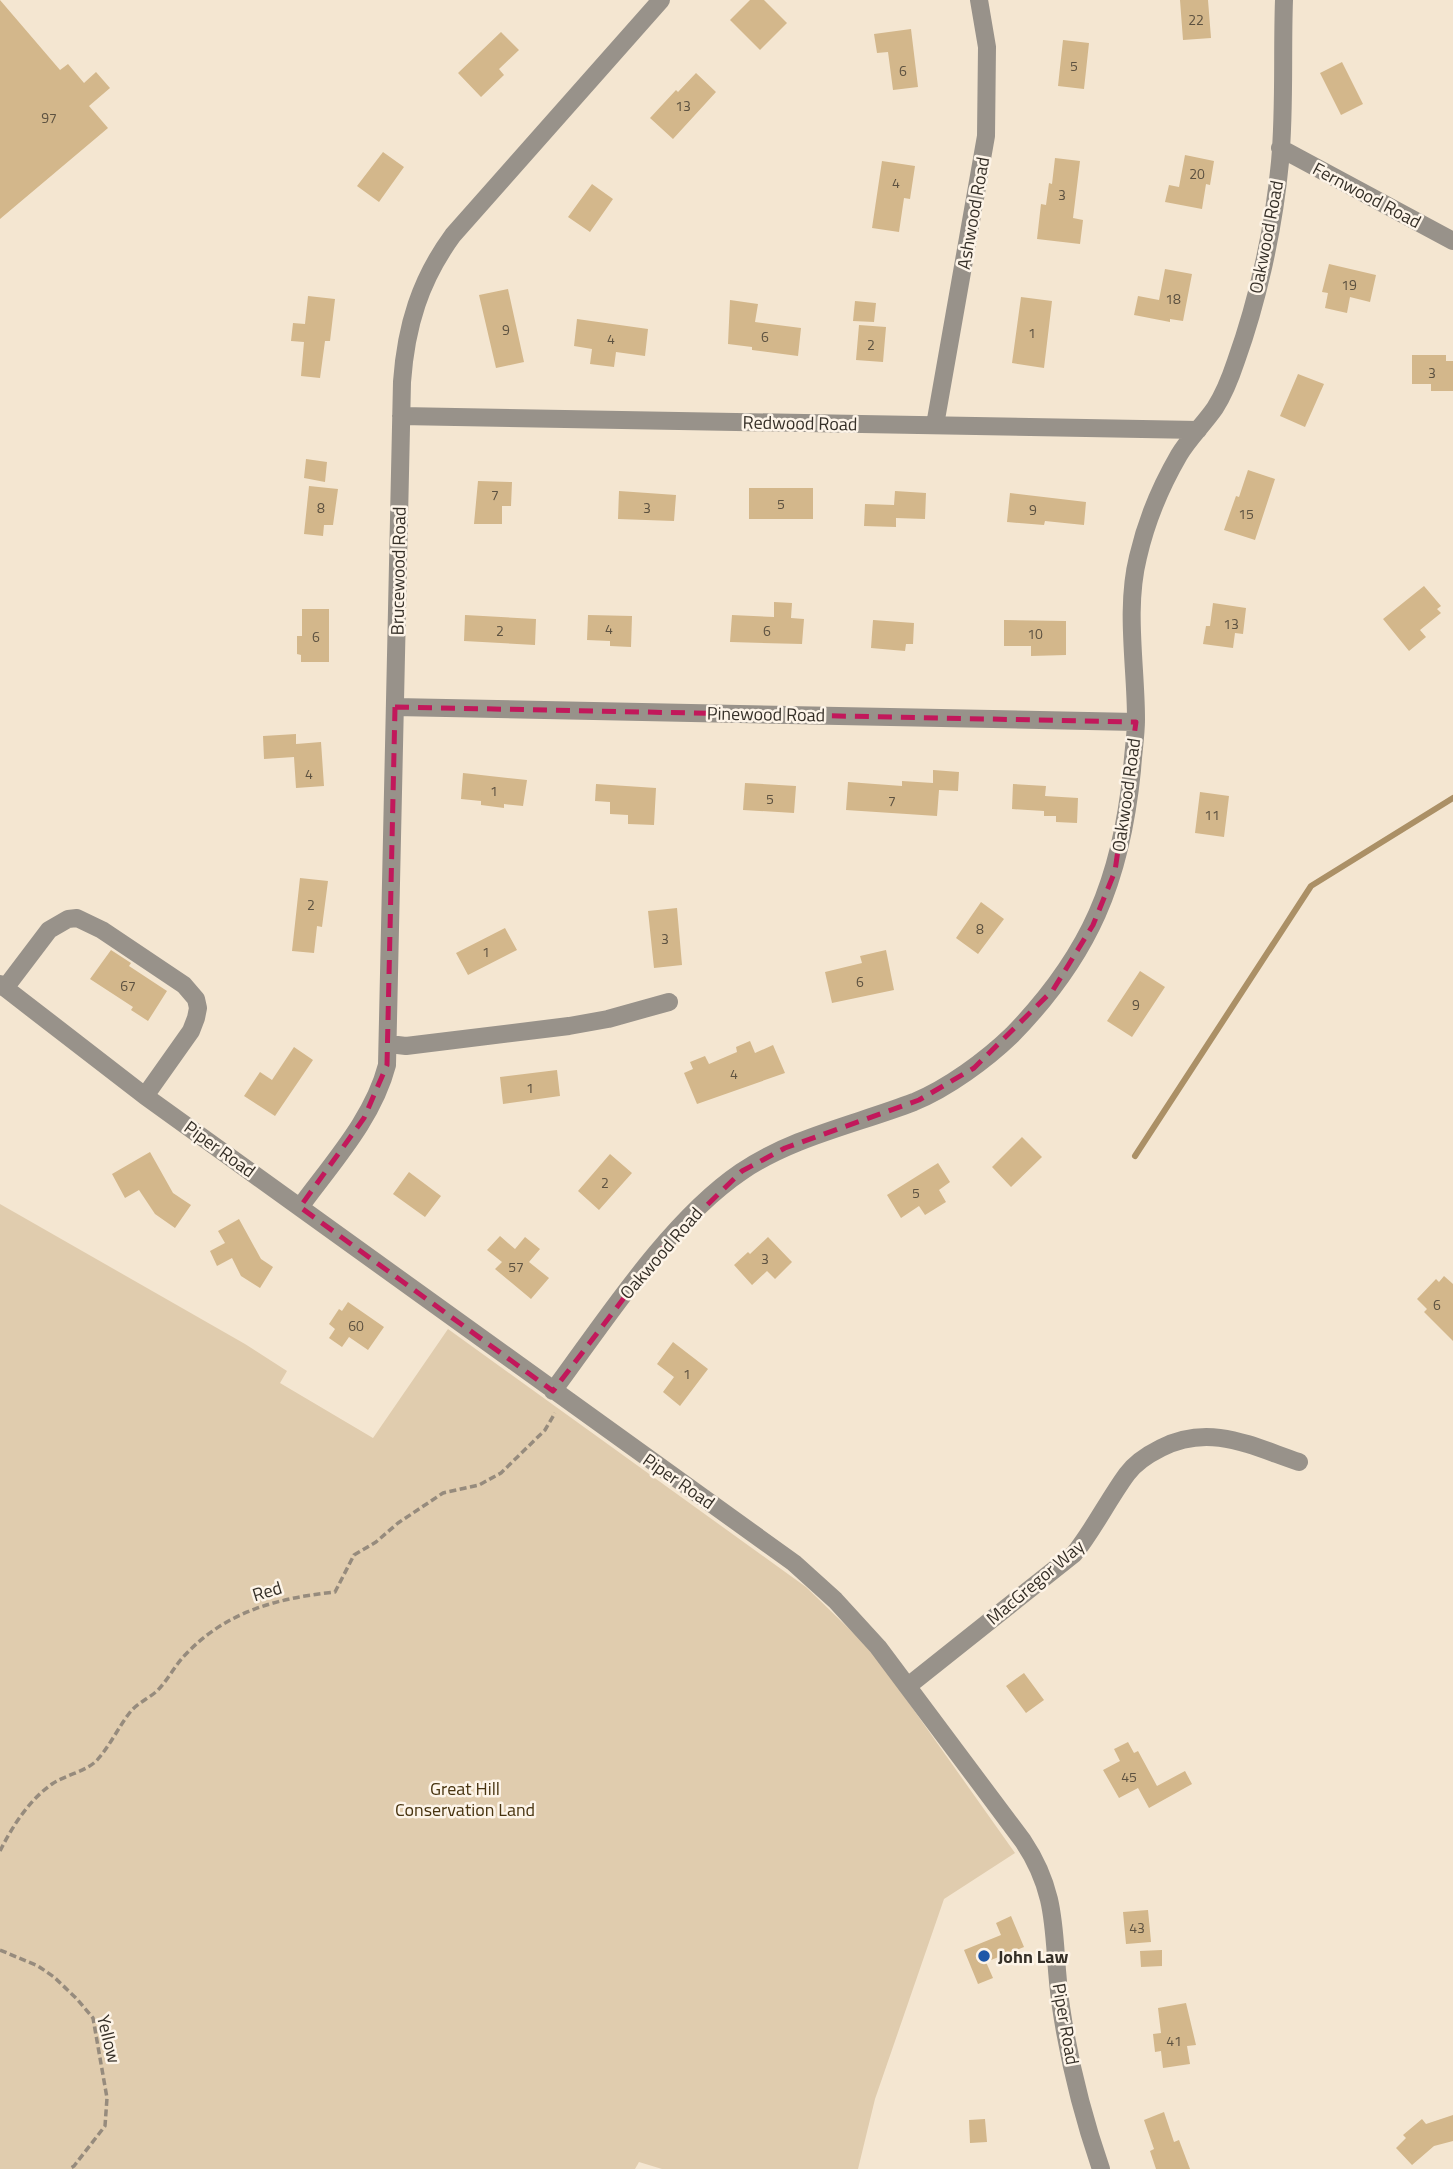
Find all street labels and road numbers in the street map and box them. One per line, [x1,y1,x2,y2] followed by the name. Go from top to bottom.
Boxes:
[950,155,996,271] street label: Ashwood Road
[1308,155,1426,235] street label: Fernwood Road
[1242,178,1290,296] street label: Oakwood Road
[742,409,858,437] street label: Redwood Road
[383,506,413,636] street label: Brucewood Road
[707,699,825,729] street label: Pinewood Road
[1105,736,1147,854] street label: Oakwood Road
[179,1114,261,1184] street label: Piper Road
[613,1201,709,1305] street label: Oakwood Road
[638,1446,720,1516] street label: Piper Road
[980,1533,1090,1631] street label: MacGregor Way
[249,1574,285,1608] street label: Red
[1046,1981,1086,2067] street label: Piper Road
[90,2012,128,2066] street label: Yellow

